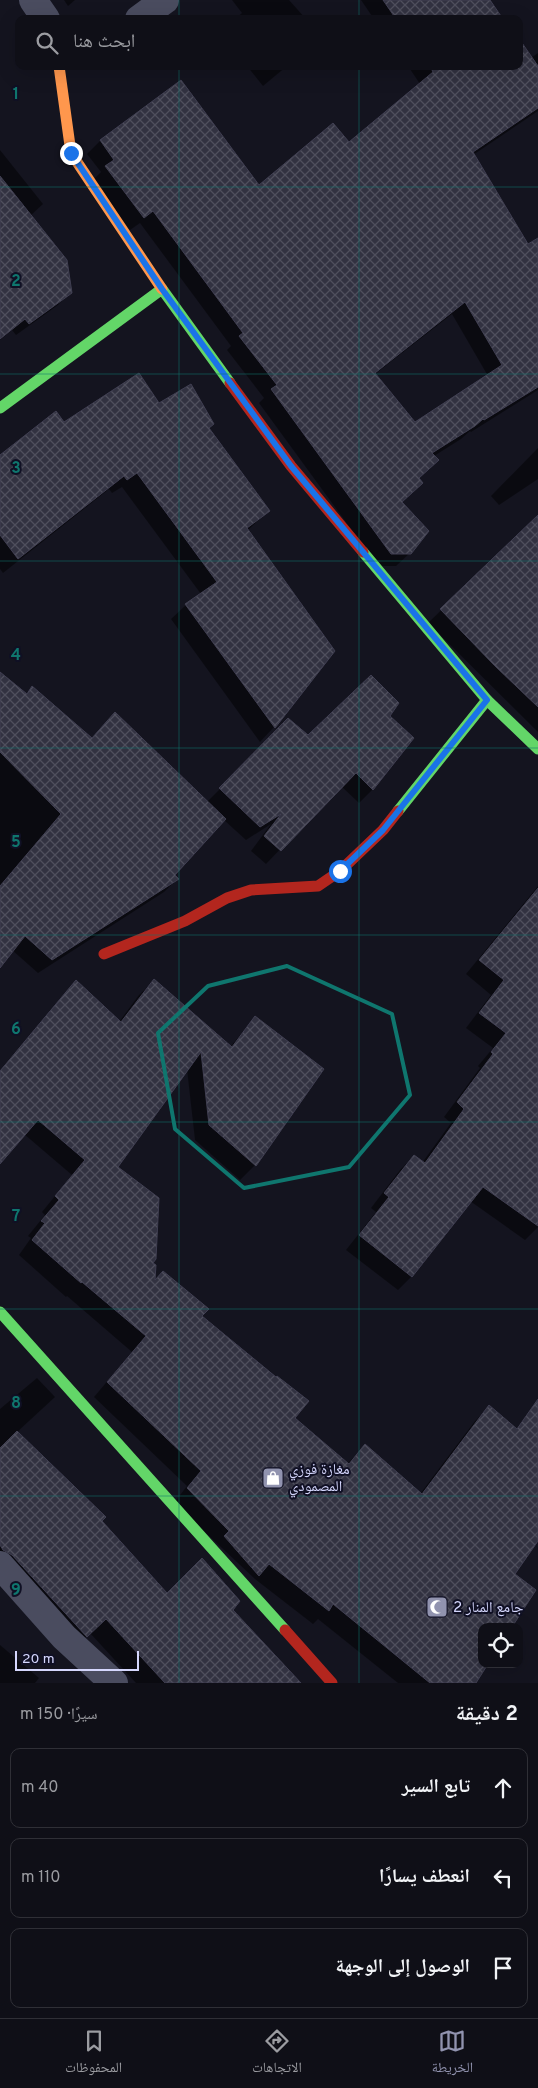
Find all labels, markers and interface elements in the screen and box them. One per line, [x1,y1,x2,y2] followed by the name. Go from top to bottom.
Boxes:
[15,15,523,70] search box
[33,29,61,57] icon: search
[73,30,135,54] text: ابحث هنا
[13,85,19,105] text: 1
[60,142,83,165] route end
[11,272,21,292] text: 2
[11,459,21,479] text: 3
[11,646,21,666] text: 4
[11,833,21,853] text: 5
[329,860,352,883] route start
[11,1020,21,1040] text: 6
[12,1207,20,1227] text: 7
[11,1394,21,1414] text: 8
[289,1461,350,1498] place label: مغازة فوزي المصمودي
[261,1466,285,1490] shop icon: مغازة فوزي المصمودي
[11,1581,21,1601] text: 9
[425,1595,449,1619] mosque icon: جامع المنار 2
[453,1599,524,1618] place label: جامع المنار 2
[478,1623,523,1668] map controls
[478,1623,523,1668] button: locate
[15,1648,139,1671] scale bar
[22,1651,55,1668] text: 20 m
[456,1701,518,1728] text: 2 دقيقة
[20,1705,98,1725] text: سيرًا · 150 m
[489,1774,517,1802] icon: ahead
[402,1775,470,1799] text: تابع السير
[21,1778,59,1798] text: 40 m
[489,1864,517,1892] icon: left
[379,1865,470,1889] text: انعطف يسارًا
[21,1868,61,1888] text: 110 m
[489,1954,517,1982] icon: arrive
[336,1955,470,1979] text: الوصول إلى الوجهة
[65,2027,122,2081] tab: المحفوظات
[252,2027,302,2081] tab: الاتجاهات
[432,2027,473,2081] tab: الخريطة

